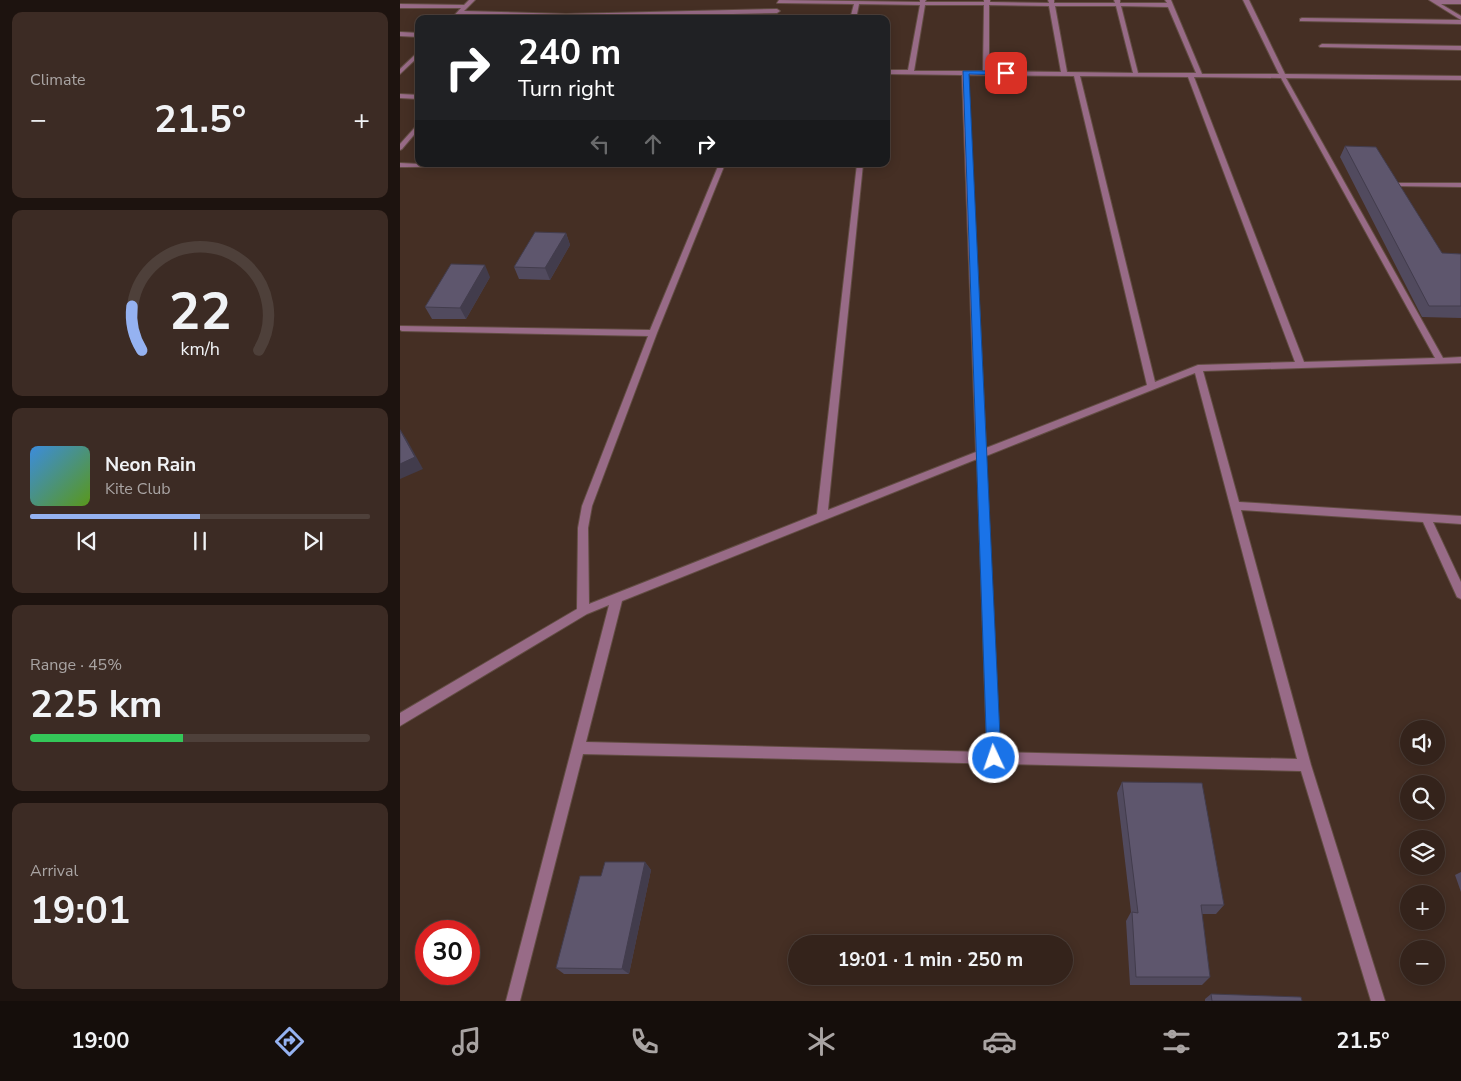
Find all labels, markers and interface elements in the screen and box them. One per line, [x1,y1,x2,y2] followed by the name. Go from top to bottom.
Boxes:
[518,29,621,76] text: 240 m
[435,35,500,100] icon: right
[985,52,1027,94] pin
[992,59,1020,87] icon: arrive
[30,69,85,91] text: Climate
[518,74,614,104] text: Turn right
[154,94,246,145] text: 21.5°
[30,101,47,139] text: −
[353,101,370,139] text: +
[586,130,614,158] icon: left
[639,130,667,158] icon: ahead
[692,130,720,158] icon: right
[169,276,231,347] text: 22
[180,337,220,361] text: km/h
[105,452,196,478] text: Neon Rain
[105,478,171,500] text: Kite Club
[73,527,101,555] icon: previous
[186,527,214,555] icon: pause
[299,527,327,555] icon: next
[30,654,122,676] text: Range · 45%
[30,679,162,730] text: 225 km
[1400,720,1445,985] map controls
[1400,720,1445,765] button: sound
[967,731,1019,783] position arrow
[1400,775,1445,820] button: search
[1400,830,1445,875] button: layers
[30,860,78,882] text: Arrival
[30,885,131,936] text: 19:01
[1400,885,1445,930] button: +
[415,920,480,985] speed limit sign: 30
[1400,940,1445,985] button: −
[838,947,1023,973] text: 19:01 · 1 min · 250 m
[272,1024,307,1059] icon: directions
[449,1024,484,1059] icon: music
[627,1024,662,1059] icon: phone
[804,1024,839,1059] icon: climate
[982,1024,1017,1059] icon: car
[1159,1024,1194,1059] icon: filters
[71,1026,129,1056] text: 19:00
[1336,1026,1390,1056] text: 21.5°

